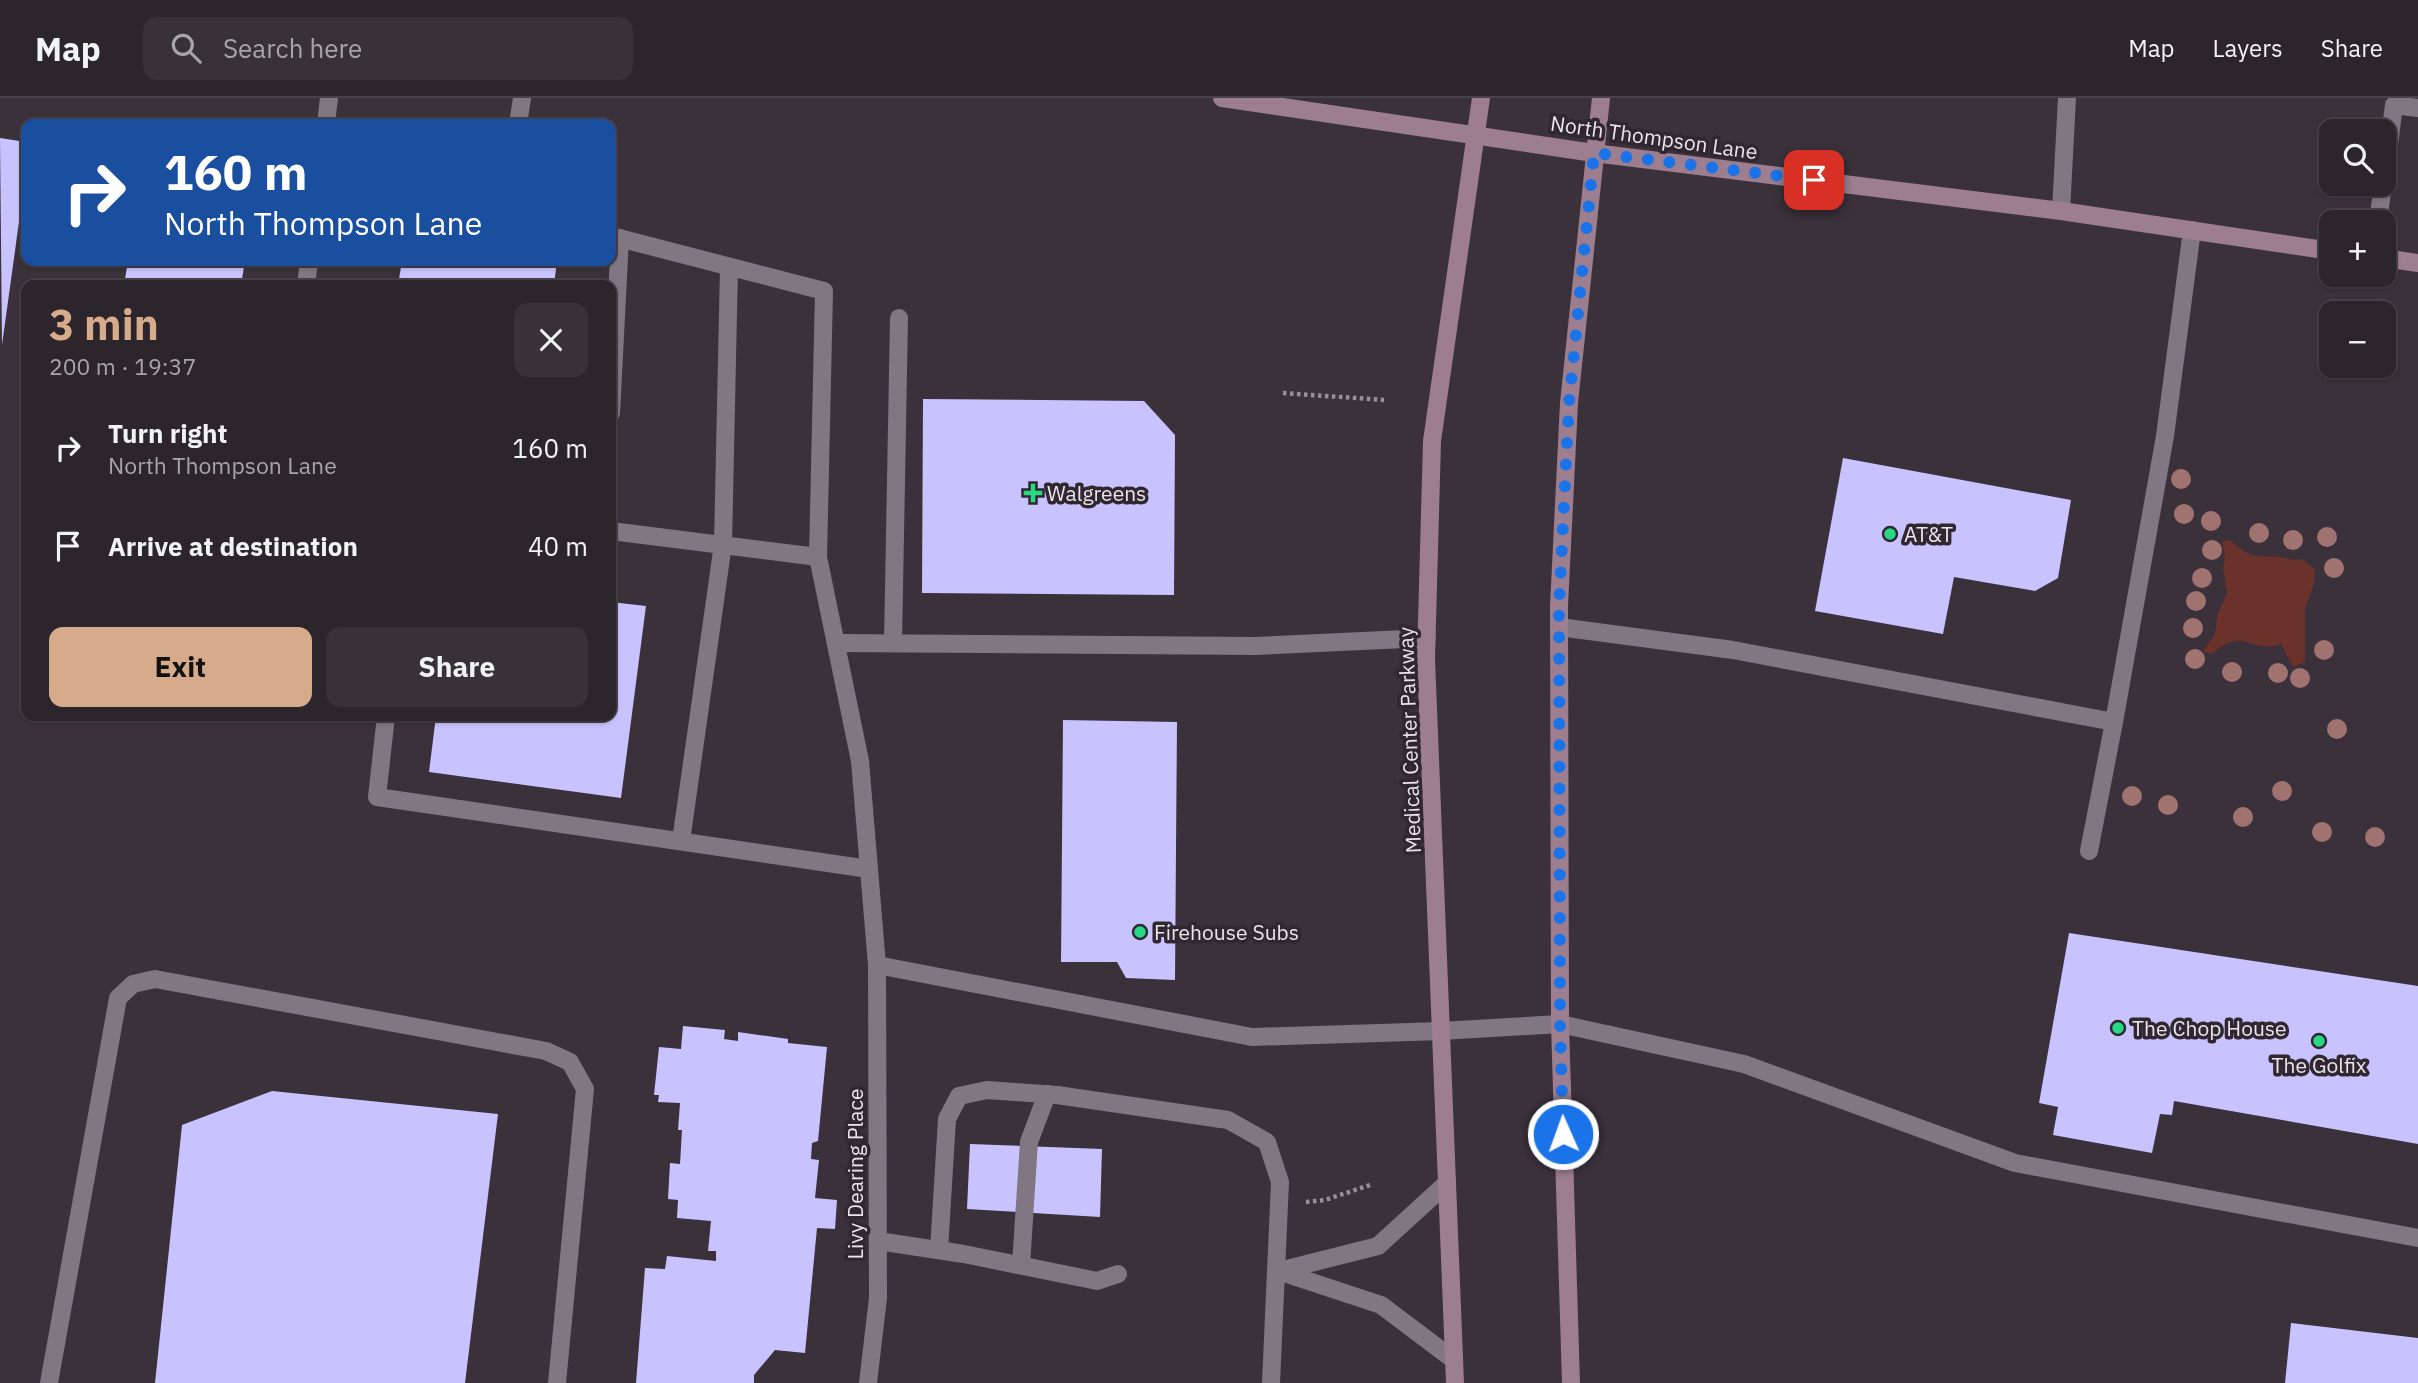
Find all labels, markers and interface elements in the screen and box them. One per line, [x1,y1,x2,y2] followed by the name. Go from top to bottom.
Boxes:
[143,17,633,80] search box
[35,27,101,70] text: Map
[167,29,205,67] icon: search
[223,31,362,65] text: Search here
[2128,32,2175,64] text: Map
[2213,32,2283,64] text: Layers
[2321,32,2383,64] text: Share
[1549,109,1759,165] street label: North Thompson Lane
[2319,119,2396,378] map controls
[2319,119,2396,196] button: search
[164,140,308,203] text: 160 m
[49,147,140,238] icon: right
[1784,150,1844,210] pin
[1795,161,1833,199] icon: arrive
[164,202,482,244] text: North Thompson Lane
[2319,210,2396,287] button: +
[49,297,159,352] text: 3 min
[2319,301,2396,378] button: −
[514,303,588,377] button: close
[49,351,196,381] text: 200 m · 19:37
[108,416,227,450] text: Turn right
[49,429,87,467] icon: right
[512,431,588,465] text: 160 m
[108,450,337,480] text: North Thompson Lane
[1047,479,1146,507] place label: Walgreens
[1025,485,1041,501] marker: Walgreens
[1904,520,1953,548] place label: AT&T
[1882,526,1898,542] marker: AT&T
[49,527,87,565] icon: arrive
[108,529,358,563] text: Arrive at destination
[528,529,588,563] text: 40 m
[1391,626,1427,854] street label: Medical Center Parkway
[49,627,312,707] button: Exit
[326,627,588,707] button: Share
[1154,918,1299,946] place label: Firehouse Subs
[1132,924,1148,940] marker: Firehouse Subs
[2132,1014,2287,1042] place label: The Chop House
[2110,1020,2126,1036] marker: The Chop House
[2311,1033,2327,1049] marker: The Golfix
[2271,1051,2367,1079] place label: The Golfix
[841,1089,869,1259] street label: Livy Dearing Place
[1526,1097,1600,1171] position arrow

